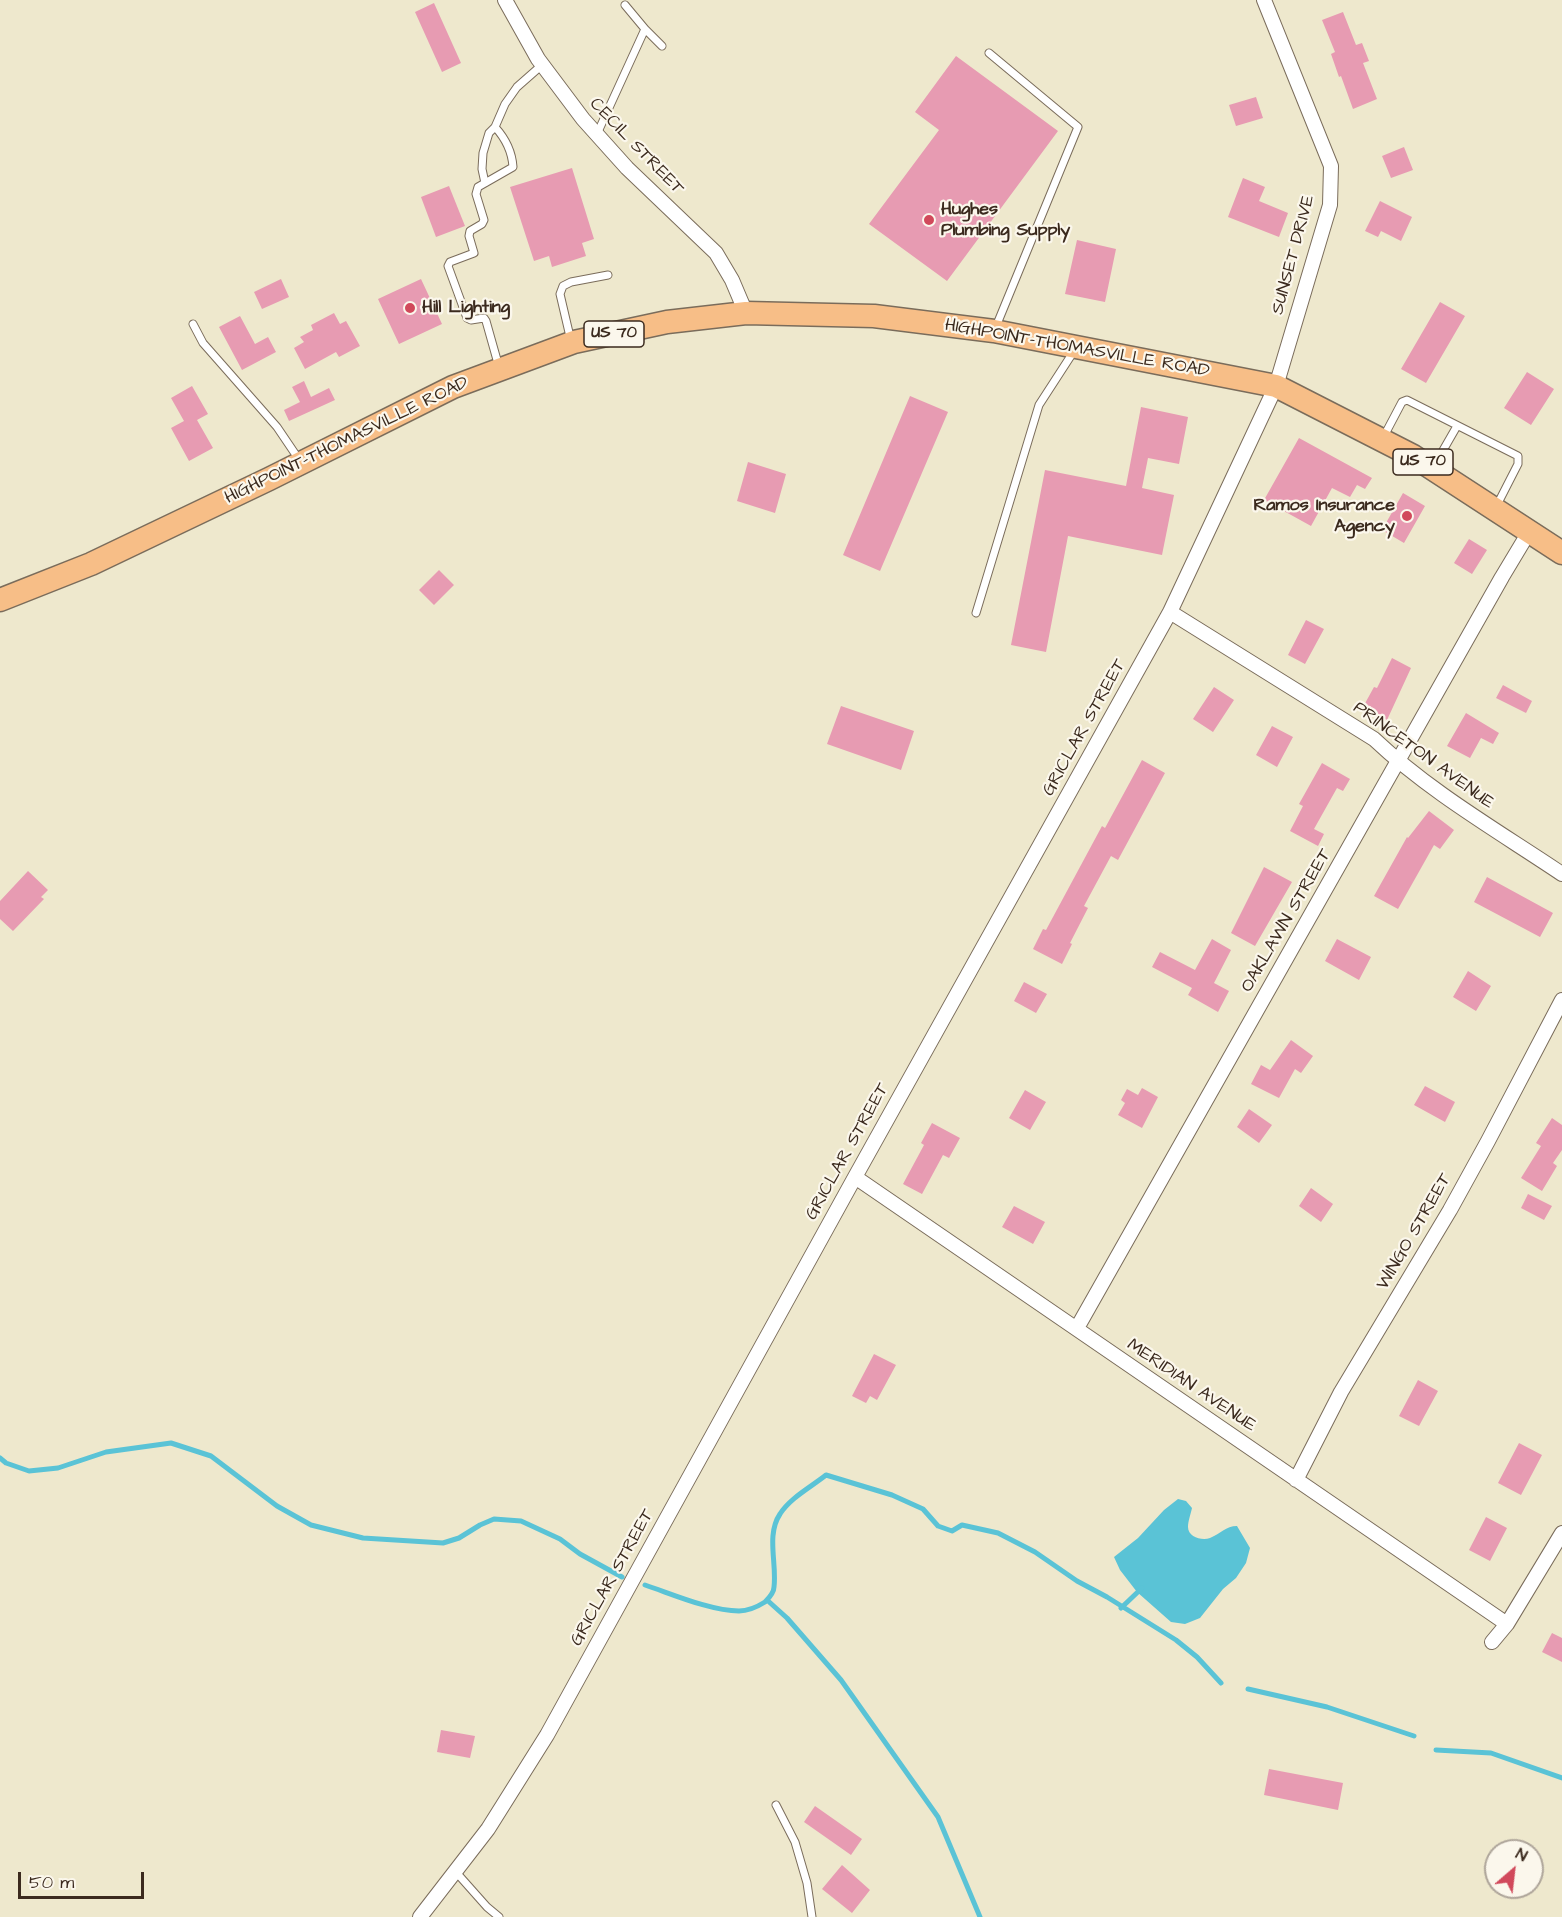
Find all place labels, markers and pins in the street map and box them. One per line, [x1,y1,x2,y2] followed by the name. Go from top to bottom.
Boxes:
[941,199,1070,242] place label: Hughes Plumbing Supply
[922,213,936,227] marker: Hughes Plumbing Supply
[422,297,510,319] place label: Hill Lighting
[403,301,417,315] marker: Hill Lighting
[1254,495,1395,538] place label: Ramos Insurance Agency
[1400,509,1414,523] marker: Ramos Insurance Agency

